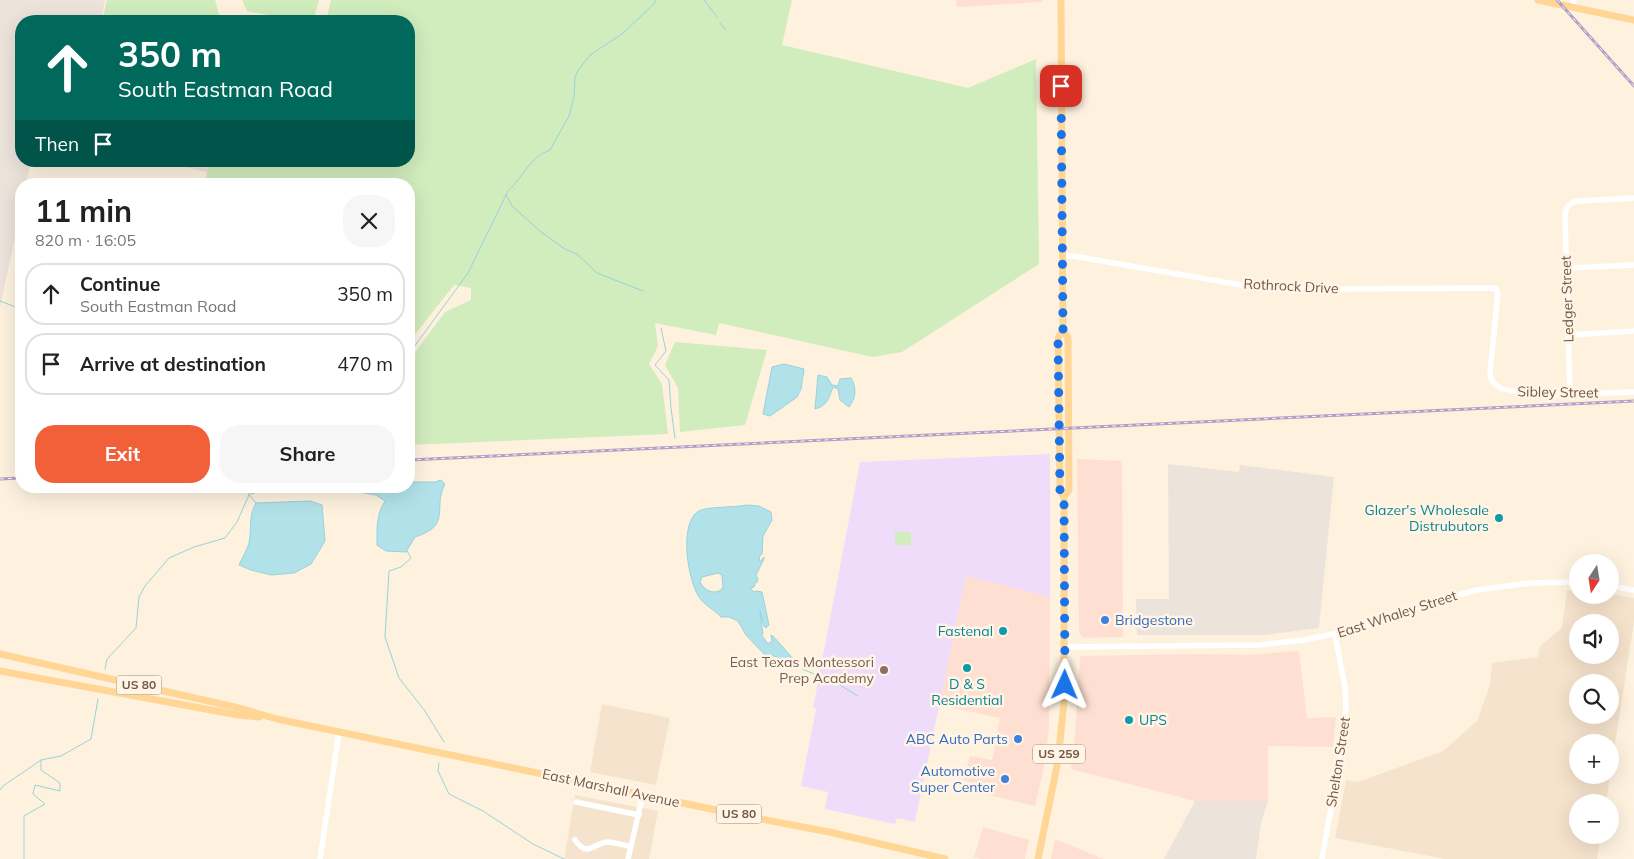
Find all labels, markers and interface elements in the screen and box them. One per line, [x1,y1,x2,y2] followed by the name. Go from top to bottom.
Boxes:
[118,32,222,76] text: 350 m
[35,35,100,100] icon: ahead
[1040,65,1082,107] pin
[1047,72,1075,100] icon: arrive
[118,75,333,103] text: South Eastman Road
[89,130,117,158] icon: arrive
[35,132,79,156] text: Then
[35,192,132,230] text: 11 min
[343,195,395,247] button: close
[35,230,136,250] text: 820 m · 16:05
[1556,255,1578,343] street label: Ledger Street
[80,272,160,296] text: Continue
[1243,275,1339,297] street label: Rothrock Drive
[37,280,65,308] icon: ahead
[337,282,393,306] text: 350 m
[80,296,236,316] text: South Eastman Road
[37,350,65,378] icon: arrive
[80,352,266,376] text: Arrive at destination
[337,352,393,376] text: 470 m
[1517,382,1599,402] street label: Sibley Street
[35,425,210,483] button: Exit
[220,425,395,483] button: Share
[1365,501,1489,535] place label: Glazer's Wholesale Distrubutors
[1493,512,1505,524] marker: Glazer's Wholesale Distrubutors
[1569,554,1619,604] north arrow
[1569,554,1619,844] map controls
[1335,586,1459,642] street label: East Whaley Street
[1115,611,1193,629] place label: Bridgestone
[1099,614,1111,626] marker: Bridgestone
[1569,614,1619,664] button: sound
[938,622,993,640] place label: Fastenal
[997,625,1009,637] marker: Fastenal
[730,653,875,687] place label: East Texas Montessori Prep Academy
[1038,658,1090,710] position arrow
[961,662,973,674] marker: D & S Residential
[878,664,890,676] marker: East Texas Montessori Prep Academy
[1569,674,1619,724] button: search
[931,675,1003,709] place label: D & S Residential
[116,676,162,694] road number: US 80
[1139,711,1167,729] place label: UPS
[1123,714,1135,726] marker: UPS
[1322,715,1354,808] street label: Shelton Street
[906,730,1008,748] place label: ABC Auto Parts
[1012,733,1024,745] marker: ABC Auto Parts
[1569,734,1619,784] button: +
[1033,744,1085,764] road number: US 259
[911,762,996,796] place label: Automotive Super Center
[541,765,681,811] street label: East Marshall Avenue
[999,773,1011,785] marker: Automotive Super Center
[1569,794,1619,844] button: −
[716,804,762,824] road number: US 80

